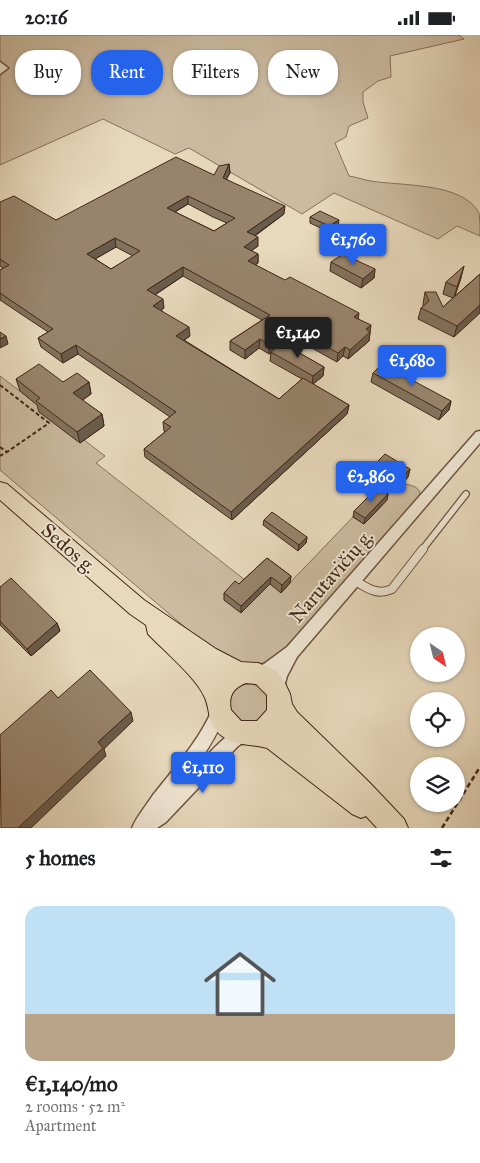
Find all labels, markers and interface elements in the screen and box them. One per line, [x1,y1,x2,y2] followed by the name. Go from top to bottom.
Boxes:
[25,6,67,29] text: 20:16
[15,50,81,95] chip: Buy
[91,50,163,95] chip: Rent
[173,50,258,95] chip: Filters
[268,50,338,95] chip: New
[312,223,394,266] pin: €1,760
[330,230,376,249] text: €1,760
[257,317,339,359] pin: €1,140
[276,323,320,342] text: €1,140
[371,345,453,387] pin: €1,680
[389,351,435,370] text: €1,680
[330,461,412,503] pin: €2,860
[347,467,395,486] text: €2,860
[36,518,101,579] street label: Sedos g.
[284,524,379,628] street label: Narutavičių g.
[410,627,465,683] north arrow
[410,627,465,812] map controls
[410,692,465,747] button: locate
[162,751,244,794] pin: €1,110
[410,757,465,812] button: layers
[182,758,224,777] text: €1,110
[427,844,455,872] icon: filters
[25,845,96,871] text: 5 homes
[195,939,285,1029] icon: home
[25,1071,118,1097] text: €1,140/mo
[25,1097,125,1116] text: 2 rooms · 52 m²
[25,1116,97,1135] text: Apartment

